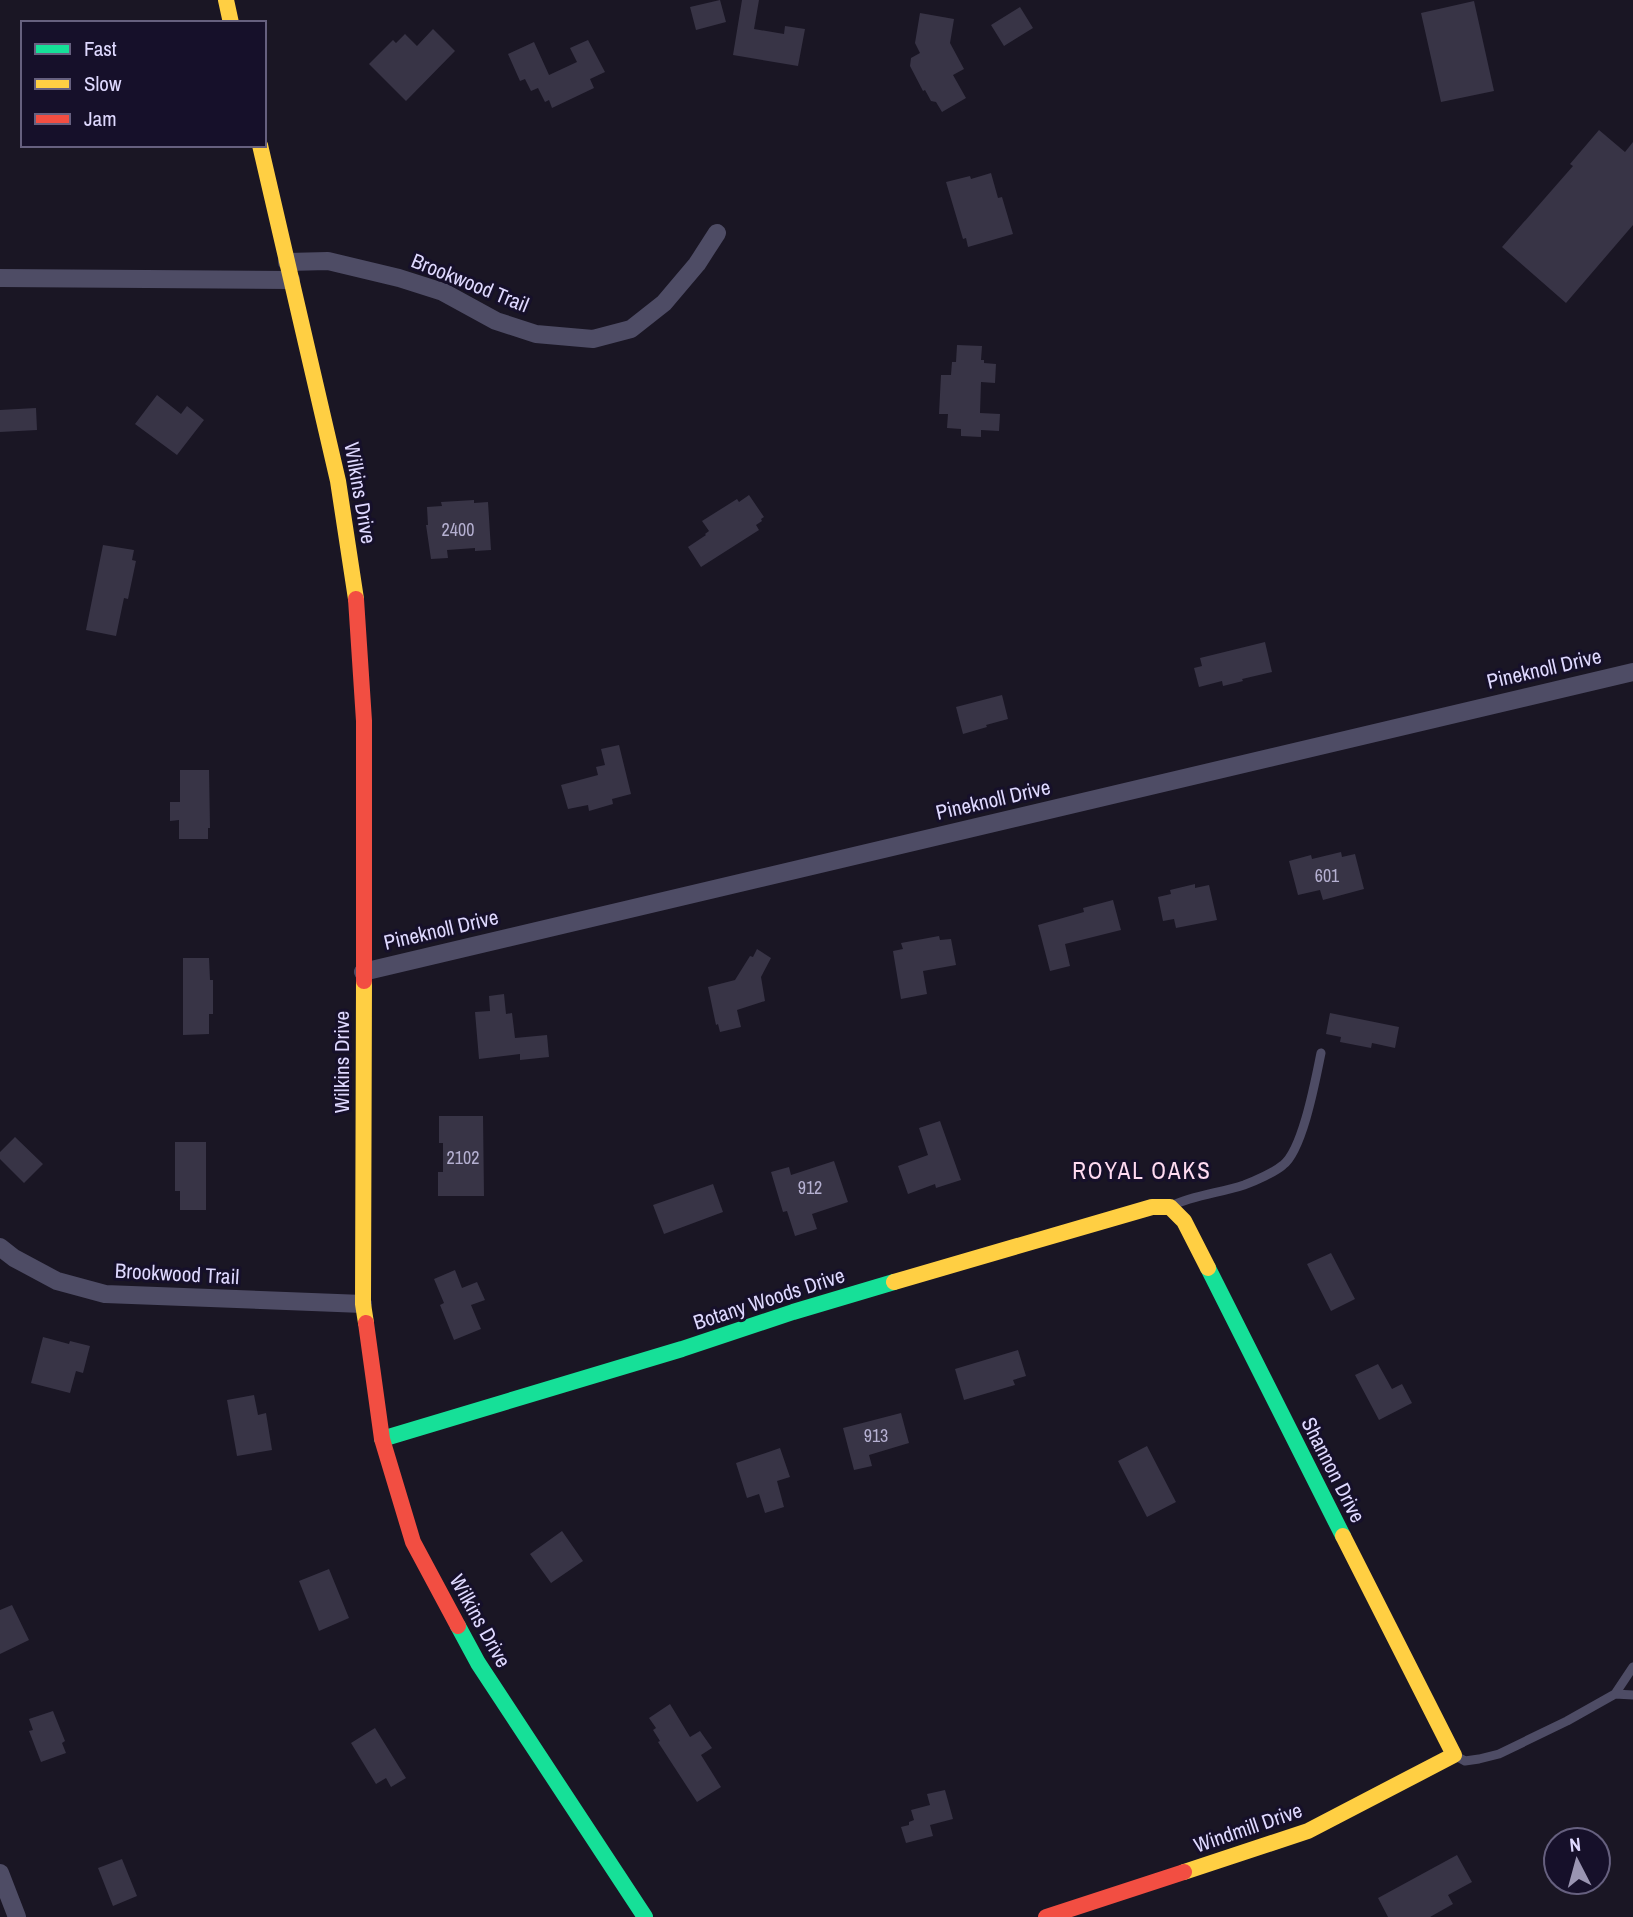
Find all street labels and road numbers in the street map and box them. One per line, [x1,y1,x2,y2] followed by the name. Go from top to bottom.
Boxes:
[407,246,533,319] street label: Brookwood Trail
[337,440,384,546] street label: Wilkins Drive
[1484,641,1604,696] street label: Pineknoll Drive
[933,772,1053,827] street label: Pineknoll Drive
[381,902,501,957] street label: Pineknoll Drive
[327,1011,356,1113] street label: Wilkins Drive
[114,1256,240,1291] street label: Brookwood Trail
[689,1260,848,1337] street label: Botany Woods Drive
[1294,1412,1372,1528] street label: Shannon Drive
[443,1569,518,1673] street label: Wilkins Drive
[1190,1795,1306,1860] street label: Windmill Drive

